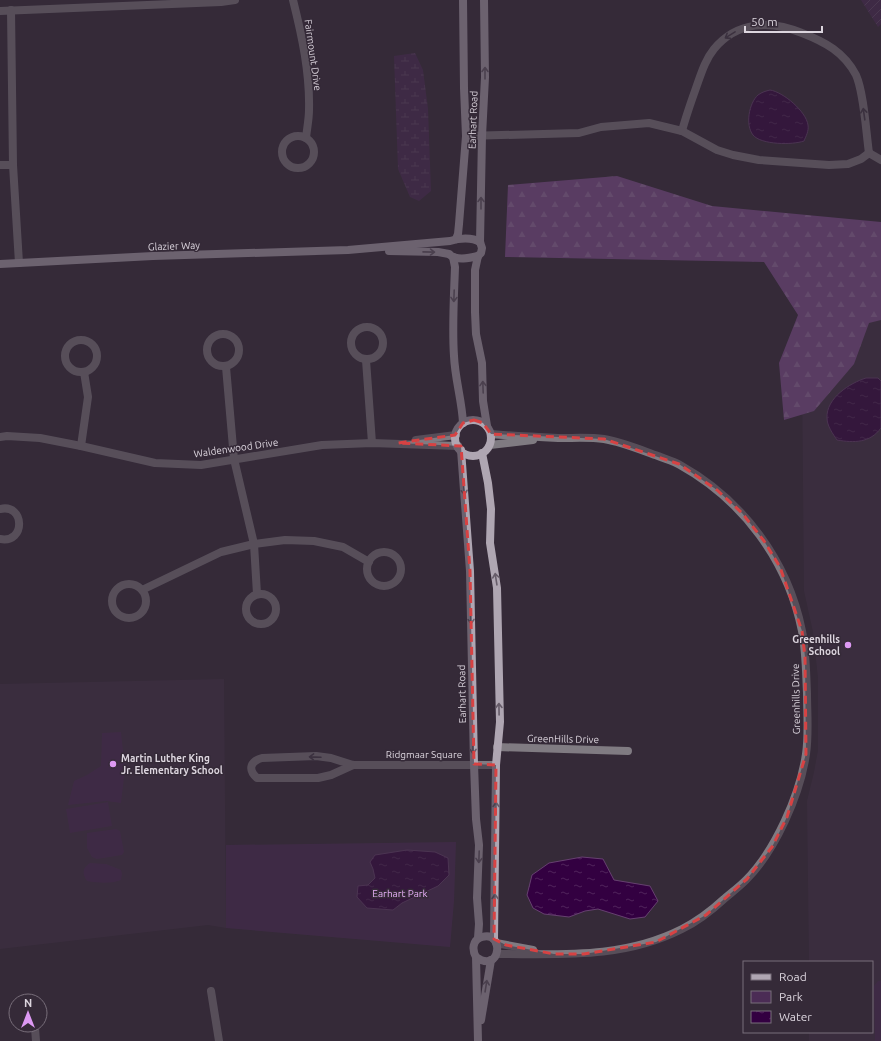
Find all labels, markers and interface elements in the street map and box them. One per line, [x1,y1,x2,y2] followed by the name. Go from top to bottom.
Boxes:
[745,8,822,34] scale bar
[751,15,778,28] text: 50 m
[303,19,323,91] street label: Fairmount Drive
[725,31,736,39] one-way arrow
[481,67,489,80] one-way arrow
[466,90,480,149] street label: Earhart Road
[860,108,868,121] one-way arrow
[477,197,485,210] one-way arrow
[148,240,200,252] street label: Glazier Way
[422,248,435,255] one-way arrow
[450,289,458,302] one-way arrow
[479,381,486,394] one-way arrow
[193,437,279,459] street label: Waldenwood Drive
[460,482,468,495] one-way arrow
[492,573,500,586] one-way arrow
[467,611,475,624] one-way arrow
[792,634,840,657] place label: Greenhills School
[843,640,853,650] marker: Greenhills School
[790,664,802,734] street label: Greenhills Drive
[456,665,468,723] street label: Earhart Road
[495,703,503,716] one-way arrow
[527,733,599,745] street label: GreenHills Drive
[469,741,477,754] one-way arrow
[386,749,462,760] street label: Ridgmaar Square
[121,753,223,776] place label: Martin Luther King Jr. Elementary School
[309,753,322,761] one-way arrow
[108,759,118,769] marker: Martin Luther King Jr. Elementary School
[492,802,500,815] one-way arrow
[475,850,482,863] one-way arrow
[372,888,428,899] park label: Earhart Park
[491,894,498,907] one-way arrow
[743,961,873,1033] legend
[779,970,807,983] text: Road
[482,980,490,993] one-way arrow
[779,990,803,1003] text: Park
[8,993,48,1033] north arrow
[24,997,32,1009] text: N
[779,1010,812,1023] text: Water

